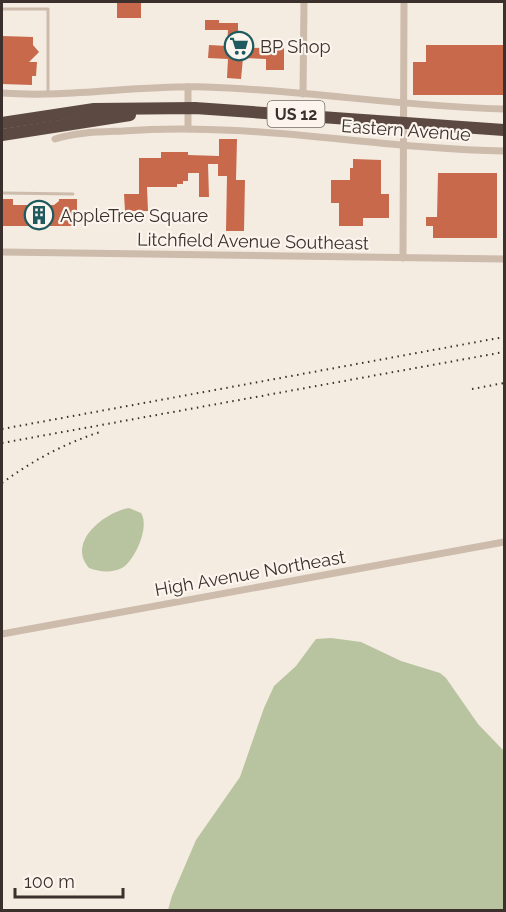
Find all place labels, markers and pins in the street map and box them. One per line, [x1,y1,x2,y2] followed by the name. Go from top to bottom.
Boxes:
[223,30,255,62] supermarket icon: BP Shop
[260,36,331,57] place label: BP Shop
[23,199,55,231] building icon: AppleTree Square
[60,205,209,226] place label: AppleTree Square

